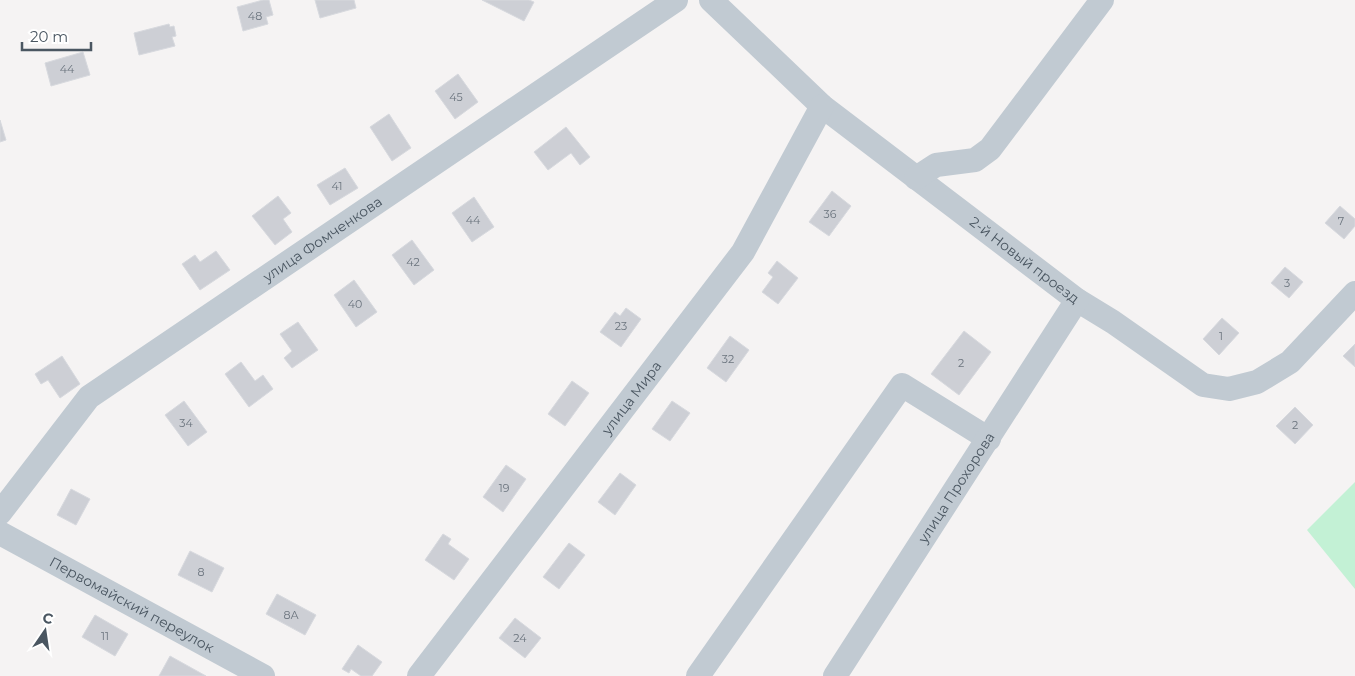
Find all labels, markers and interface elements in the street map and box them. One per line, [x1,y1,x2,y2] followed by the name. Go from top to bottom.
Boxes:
[248,9,262,23] house number: 48
[22,20,91,52] scale bar
[30,27,68,46] text: 20 m
[60,62,75,76] house number: 44
[449,90,463,104] house number: 45
[332,179,342,193] house number: 41
[258,192,386,286] street label: улица Фомченкова
[824,207,837,221] house number: 36
[466,213,481,227] house number: 44
[966,213,1083,308] street label: 2-й Новый проезд
[1338,214,1344,228] house number: 7
[406,255,420,269] house number: 42
[1284,276,1290,290] house number: 3
[348,297,362,311] house number: 40
[615,319,627,333] house number: 23
[1219,329,1223,343] house number: 1
[722,352,734,366] house number: 32
[958,356,964,370] house number: 2
[597,357,665,439] street label: улица Мира
[179,416,193,430] house number: 34
[1292,418,1298,432] house number: 2
[913,429,999,547] street label: улица Прохорова
[499,481,510,495] house number: 19
[46,553,217,657] street label: Первомайский переулок
[197,565,205,579] house number: 8
[20,606,70,656] north arrow
[41,608,55,628] text: С
[283,608,299,622] house number: 8А
[101,629,109,643] house number: 11
[513,631,527,645] house number: 24

